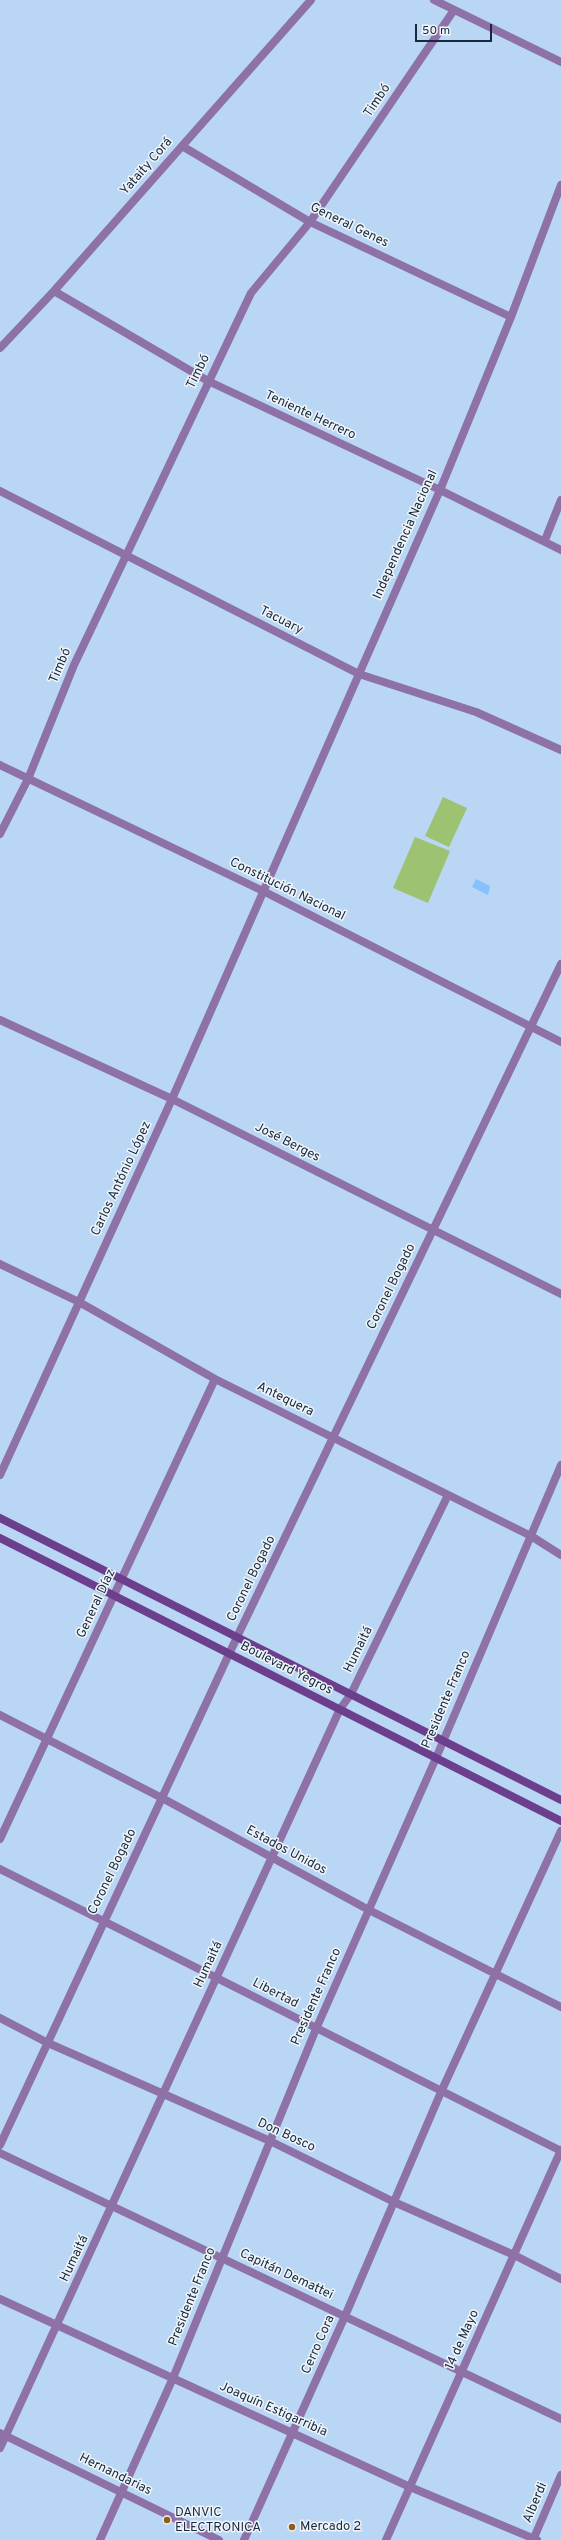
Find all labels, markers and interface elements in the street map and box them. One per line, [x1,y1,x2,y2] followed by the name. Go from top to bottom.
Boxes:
[417,16,494,42] scale bar
[422,23,450,39] text: 50 m
[361,81,395,121] street label: Timbó
[118,135,176,199] street label: Yataity Corá
[307,200,391,252] street label: General Genes
[184,352,214,392] street label: Timbó
[262,388,358,444] street label: Teniente Herrero
[370,468,442,602] street label: Independencia Nacional
[257,603,305,639] street label: Tacuary
[47,646,75,686] street label: Timbó
[227,855,347,925] street label: Constitución Nacional
[89,1119,155,1239] street label: Carlos António López
[252,1120,322,1166] street label: José Berges
[364,1241,420,1333] street label: Coronel Bogado
[254,1380,316,1420] street label: Antequera
[224,1533,280,1625] street label: Coronel Bogado
[74,1567,120,1641] street label: General Díaz
[341,1624,377,1676] street label: Humaitá
[237,1639,335,1699] street label: Boulevard Yegros
[419,1649,475,1751] street label: Presidente Franco
[243,1823,329,1879] street label: Estados Unidos
[85,1826,141,1918] street label: Coronel Bogado
[191,1939,227,1991] street label: Humaitá
[289,1946,345,2048] street label: Presidente Franco
[249,1976,301,2012] street label: Libertad
[255,2116,317,2156] street label: Don Bosco
[57,2233,93,2285] street label: Humaitá
[166,2245,220,2349] street label: Presidente Franco
[237,2246,335,2304] street label: Capitán Demattei
[443,2308,483,2372] street label: 14 de Mayo
[299,2313,339,2377] street label: Cerro Cora
[217,2379,329,2441] street label: Joaquín Estigarribia
[76,2451,154,2499] street label: Hernandarias
[521,2481,551,2525] street label: Alberdi
[175,2505,261,2536] place label: DANVIC ELECTRONICA
[162,2515,172,2525] marker: DANVIC ELECTRONICA
[300,2519,361,2535] place label: Mercado 2
[287,2522,297,2532] marker: Mercado 2

